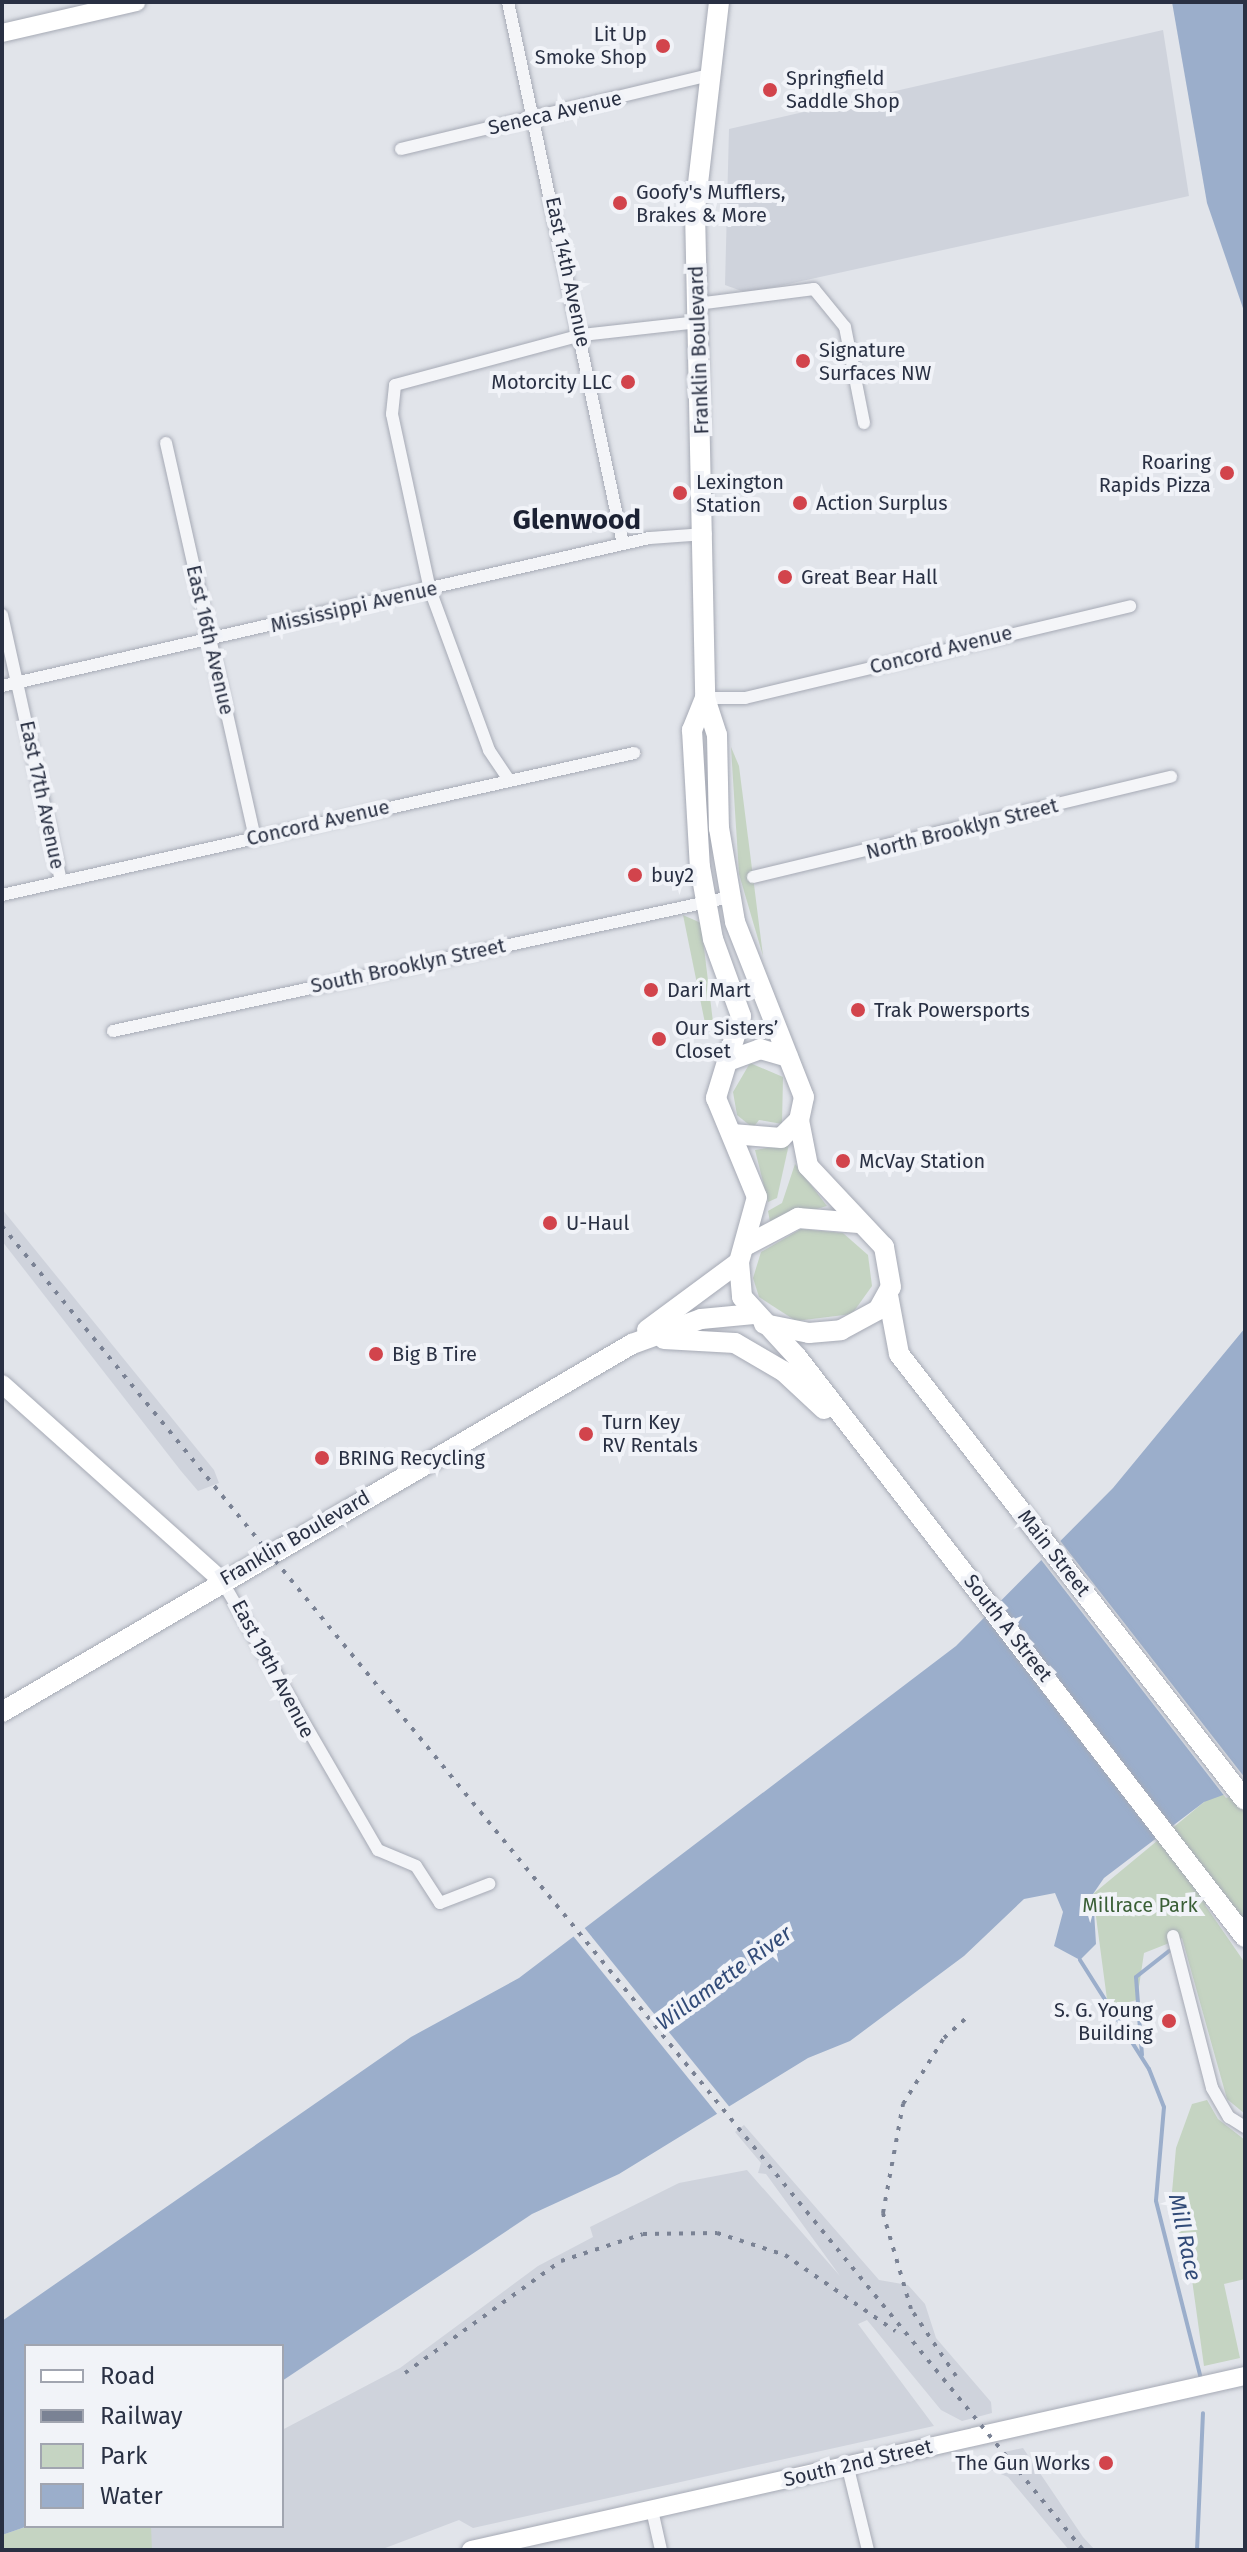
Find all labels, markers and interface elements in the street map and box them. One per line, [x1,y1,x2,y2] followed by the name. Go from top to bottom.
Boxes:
[535,22,647,69] place label: Lit Up Smoke Shop
[654,37,672,55] marker: Lit Up Smoke Shop
[786,66,900,113] place label: Springfield Saddle Shop
[761,81,779,99] marker: Springfield Saddle Shop
[486,86,624,140] street label: Seneca Avenue
[636,180,785,227] place label: Goofy's Mufflers, Brakes & More
[611,194,629,212] marker: Goofy's Mufflers, Brakes & More
[540,195,596,349] street label: East 14th Avenue
[684,265,714,435] street label: Franklin Boulevard
[819,338,931,385] place label: Signature Surfaces NW
[794,352,812,370] marker: Signature Surfaces NW
[491,370,612,394] place label: Motorcity LLC
[619,373,637,391] marker: Motorcity LLC
[1099,450,1211,497] place label: Roaring Rapids Pizza
[1218,464,1236,482] marker: Roaring Rapids Pizza
[696,470,784,517] place label: Lexington Station
[671,484,689,502] marker: Lexington Station
[816,491,948,515] place label: Action Surplus
[791,494,809,512] marker: Action Surplus
[513,503,641,537] district label: Glenwood
[181,563,239,717] street label: East 16th Avenue
[801,565,938,589] place label: Great Bear Hall
[776,568,794,586] marker: Great Bear Hall
[268,576,440,638] street label: Mississippi Avenue
[867,621,1015,679] street label: Concord Avenue
[15,719,69,871] street label: East 17th Avenue
[864,794,1060,864] street label: North Brooklyn Street
[244,795,392,851] street label: Concord Avenue
[651,863,694,887] place label: buy2
[626,866,644,884] marker: buy2
[309,934,507,998] street label: South Brooklyn Street
[667,978,751,1002] place label: Dari Mart
[642,981,660,999] marker: Dari Mart
[874,998,1030,1022] place label: Trak Powersports
[849,1001,867,1019] marker: Trak Powersports
[675,1016,778,1063] place label: Our Sisters’ Closet
[650,1030,668,1048] marker: Our Sisters’ Closet
[859,1149,985,1173] place label: McVay Station
[834,1152,852,1170] marker: McVay Station
[566,1211,629,1235] place label: U-Haul
[541,1214,559,1232] marker: U-Haul
[392,1342,477,1366] place label: Big B Tire
[367,1345,385,1363] marker: Big B Tire
[602,1410,698,1457] place label: Turn Key RV Rentals
[577,1425,595,1443] marker: Turn Key RV Rentals
[338,1446,485,1470] place label: BRING Recycling
[313,1449,331,1467] marker: BRING Recycling
[216,1485,374,1591] street label: Franklin Boulevard
[1013,1505,1095,1601] street label: Main Street
[959,1570,1057,1686] street label: South A Street
[227,1596,319,1742] street label: East 19th Avenue
[1082,1893,1198,1917] park label: Millrace Park
[651,1920,797,2036] water label: Willamette River
[1054,1998,1153,2045] place label: S. G. Young Building
[1160,2012,1178,2030] marker: S. G. Young Building
[1163,2191,1207,2283] water label: Mill Race
[24,2344,284,2528] legend
[100,2362,155,2390] text: Road
[100,2402,183,2430] text: Railway
[781,2434,935,2492] street label: South 2nd Street
[100,2442,147,2470] text: Park
[955,2451,1090,2475] place label: The Gun Works
[1097,2454,1115,2472] marker: The Gun Works
[100,2482,163,2510] text: Water

